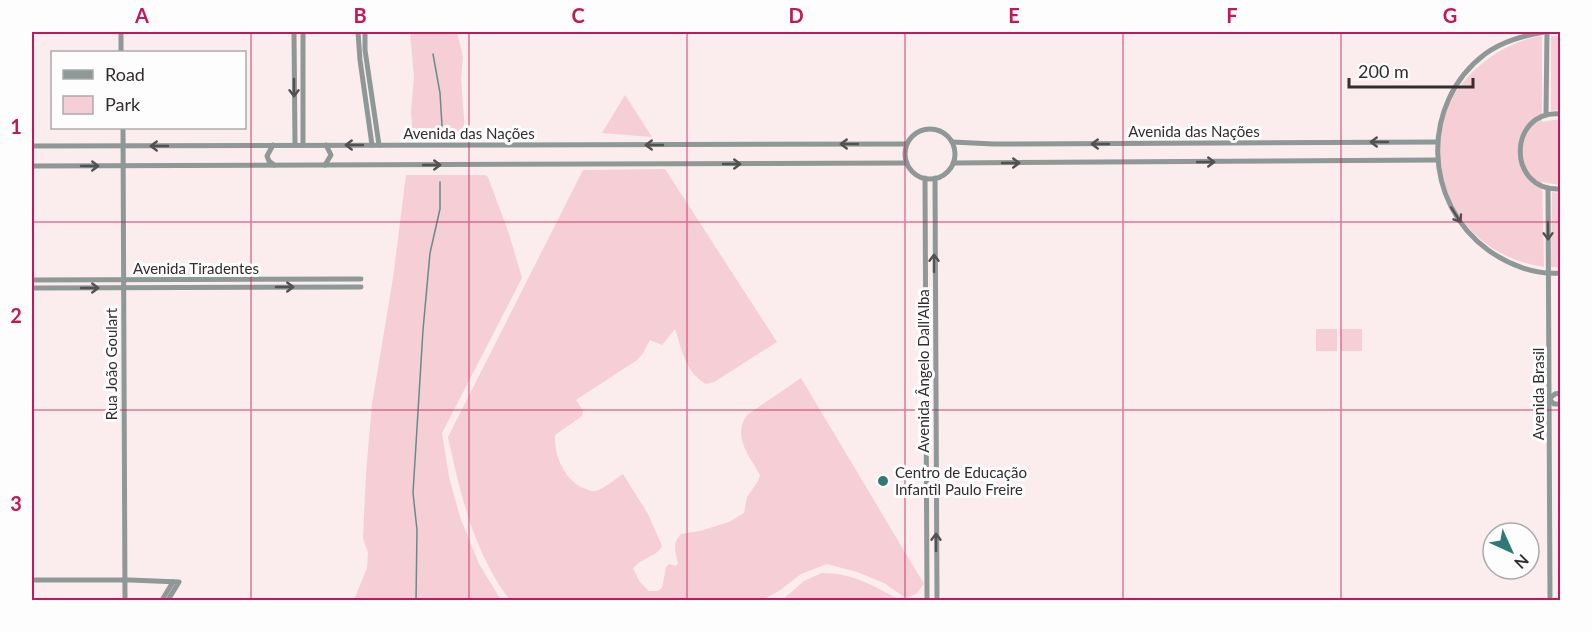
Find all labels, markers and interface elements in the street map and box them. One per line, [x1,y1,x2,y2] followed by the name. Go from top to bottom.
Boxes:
[134,3,149,27] text: A
[353,3,367,27] text: B
[571,3,585,27] text: C
[788,3,804,27] text: D
[1008,3,1020,27] text: E
[1226,3,1238,27] text: F
[1443,3,1457,27] text: G
[51,51,246,129] legend
[1349,51,1474,89] scale bar
[1358,60,1409,82] text: 200 m
[105,63,145,85] text: Road
[288,78,300,98] one-way arrow
[105,93,141,115] text: Park
[10,114,22,138] text: 1
[1128,122,1260,140] street label: Avenida das Nações
[403,124,535,142] street label: Avenida das Nações
[1369,136,1389,148] one-way arrow
[839,138,859,150] one-way arrow
[1090,138,1110,150] one-way arrow
[344,139,364,151] one-way arrow
[644,139,664,151] one-way arrow
[149,140,169,152] one-way arrow
[1196,156,1216,167] one-way arrow
[1001,157,1021,169] one-way arrow
[721,158,741,170] one-way arrow
[421,159,441,171] one-way arrow
[79,160,99,172] one-way arrow
[1450,206,1462,223] one-way arrow
[1543,220,1554,240] one-way arrow
[928,254,940,274] one-way arrow
[133,259,259,277] street label: Avenida Tiradentes
[274,281,294,293] one-way arrow
[79,282,99,294] one-way arrow
[914,289,932,453] street label: Avenida Ângelo Dall'Alba
[10,303,22,327] text: 2
[102,307,120,420] street label: Rua João Goulart
[1529,348,1547,440] street label: Avenida Brasil
[895,463,1027,498] place label: Centro de Educação Infantil Paulo Freire
[876,474,890,488] marker: Centro de Educação Infantil Paulo Freire
[10,491,22,515] text: 3
[1481,521,1541,581] north arrow
[930,533,942,553] one-way arrow
[1511,551,1533,573] text: N

